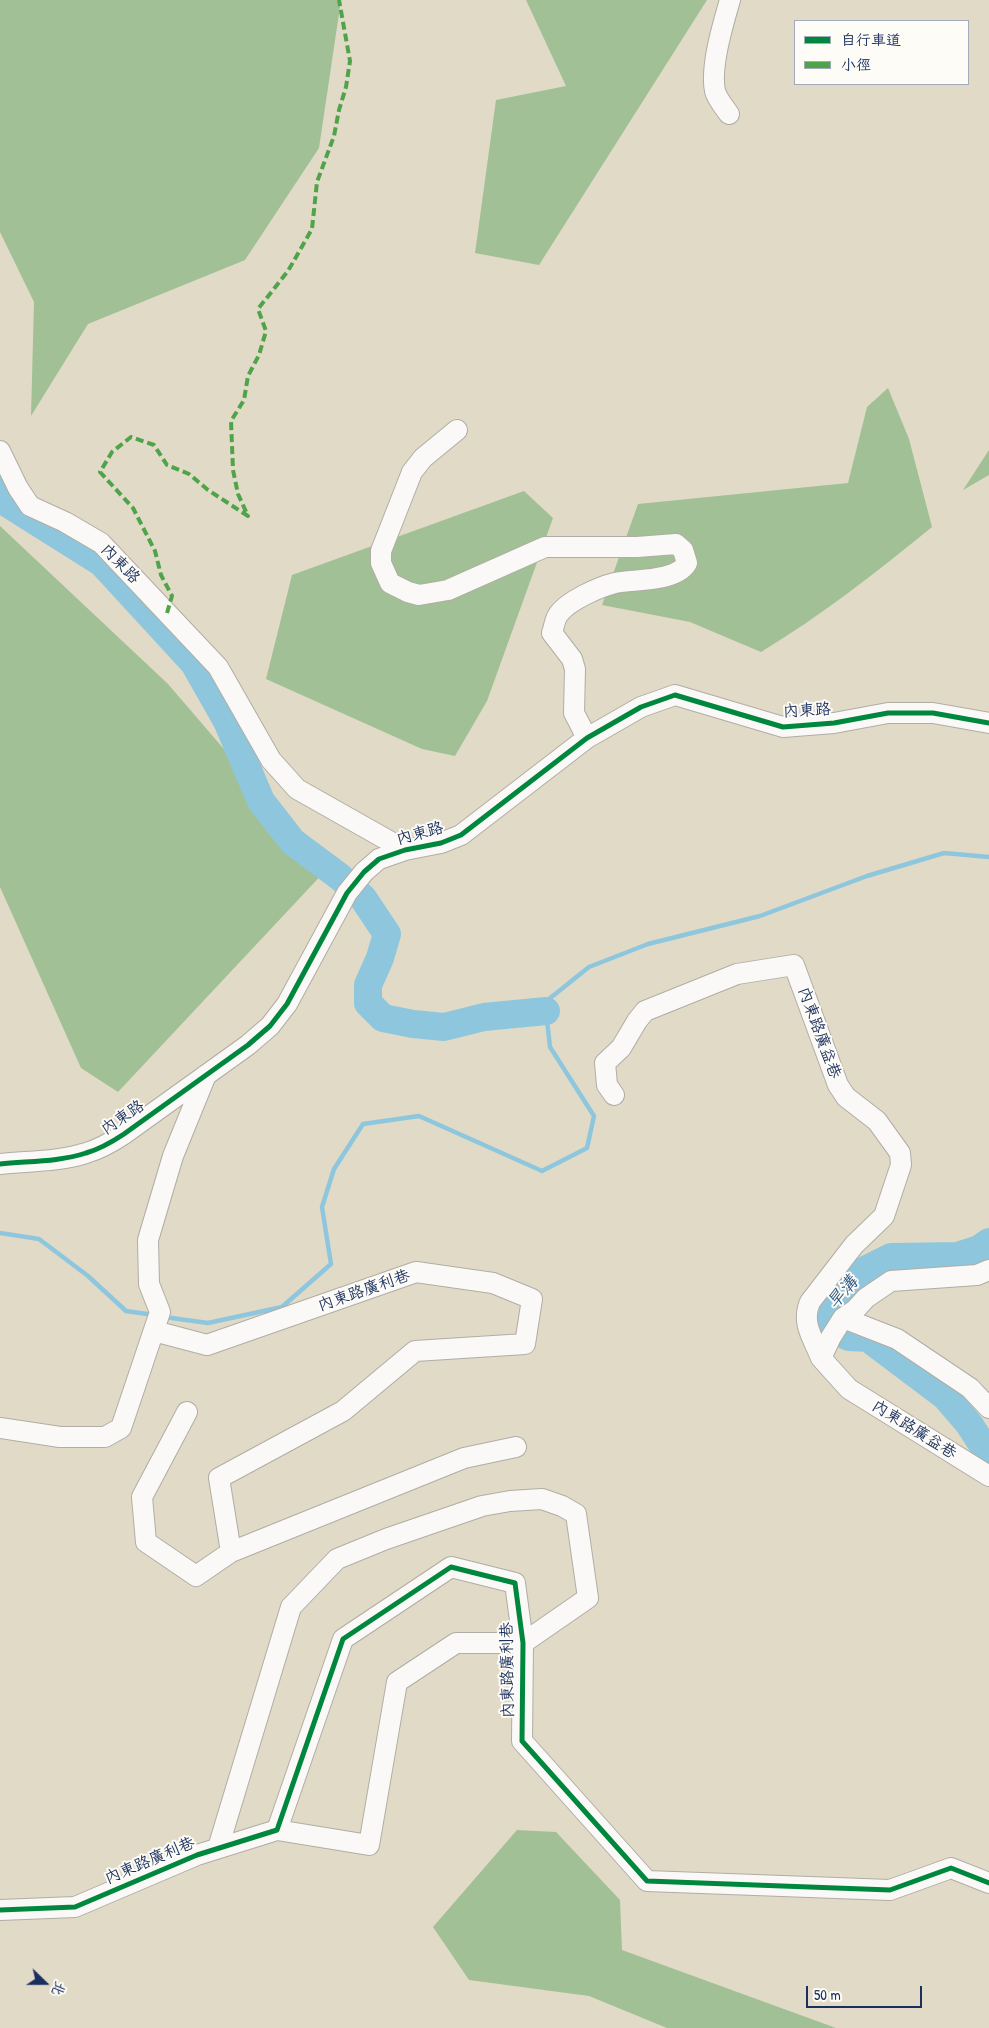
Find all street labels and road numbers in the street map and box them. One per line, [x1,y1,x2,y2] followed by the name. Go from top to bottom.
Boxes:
[96,540,144,588] street label: 內東路
[783,700,831,722] street label: 內東路
[394,819,446,849] street label: 內東路
[794,985,844,1081] street label: 內東路廣益巷
[98,1097,148,1139] street label: 內東路
[315,1266,413,1316] street label: 內東路廣利巷
[868,1396,960,1464] street label: 內東路廣益巷
[498,1622,518,1718] street label: 內東路廣利巷
[102,1833,198,1889] street label: 內東路廣利巷

